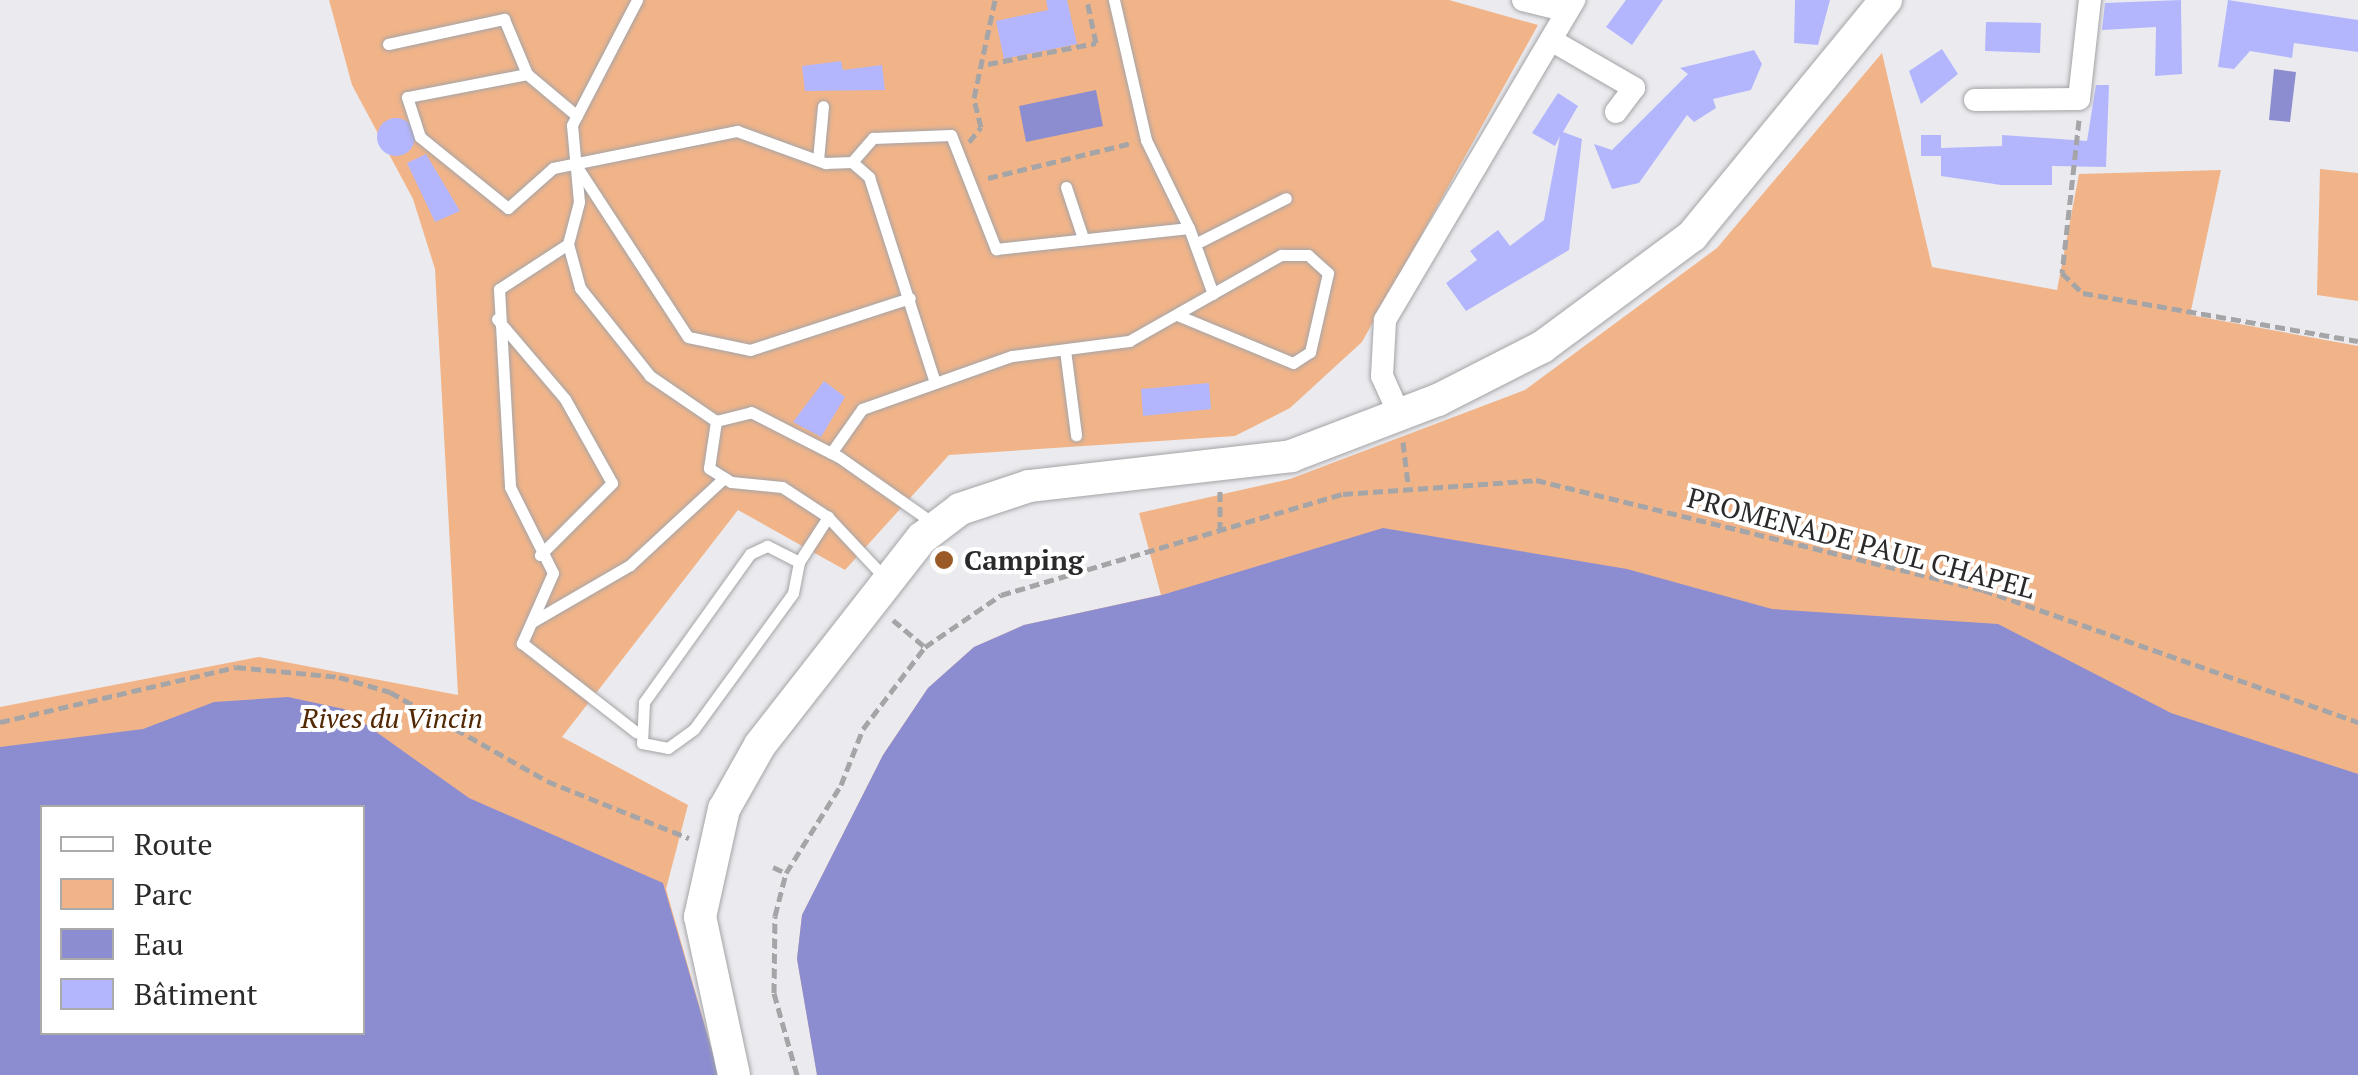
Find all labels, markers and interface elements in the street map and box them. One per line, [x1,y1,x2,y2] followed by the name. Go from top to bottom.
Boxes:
[1684,480,2038,606] street label: PROMENADE PAUL CHAPEL
[964,543,1084,577] place label: Camping
[933,549,955,571] marker: Camping
[301,701,483,735] park label: Rives du Vincin
[40,805,365,1035] legend
[134,824,213,864] text: Route
[134,874,193,914] text: Parc
[134,924,184,964] text: Eau
[134,974,258,1014] text: Bâtiment

